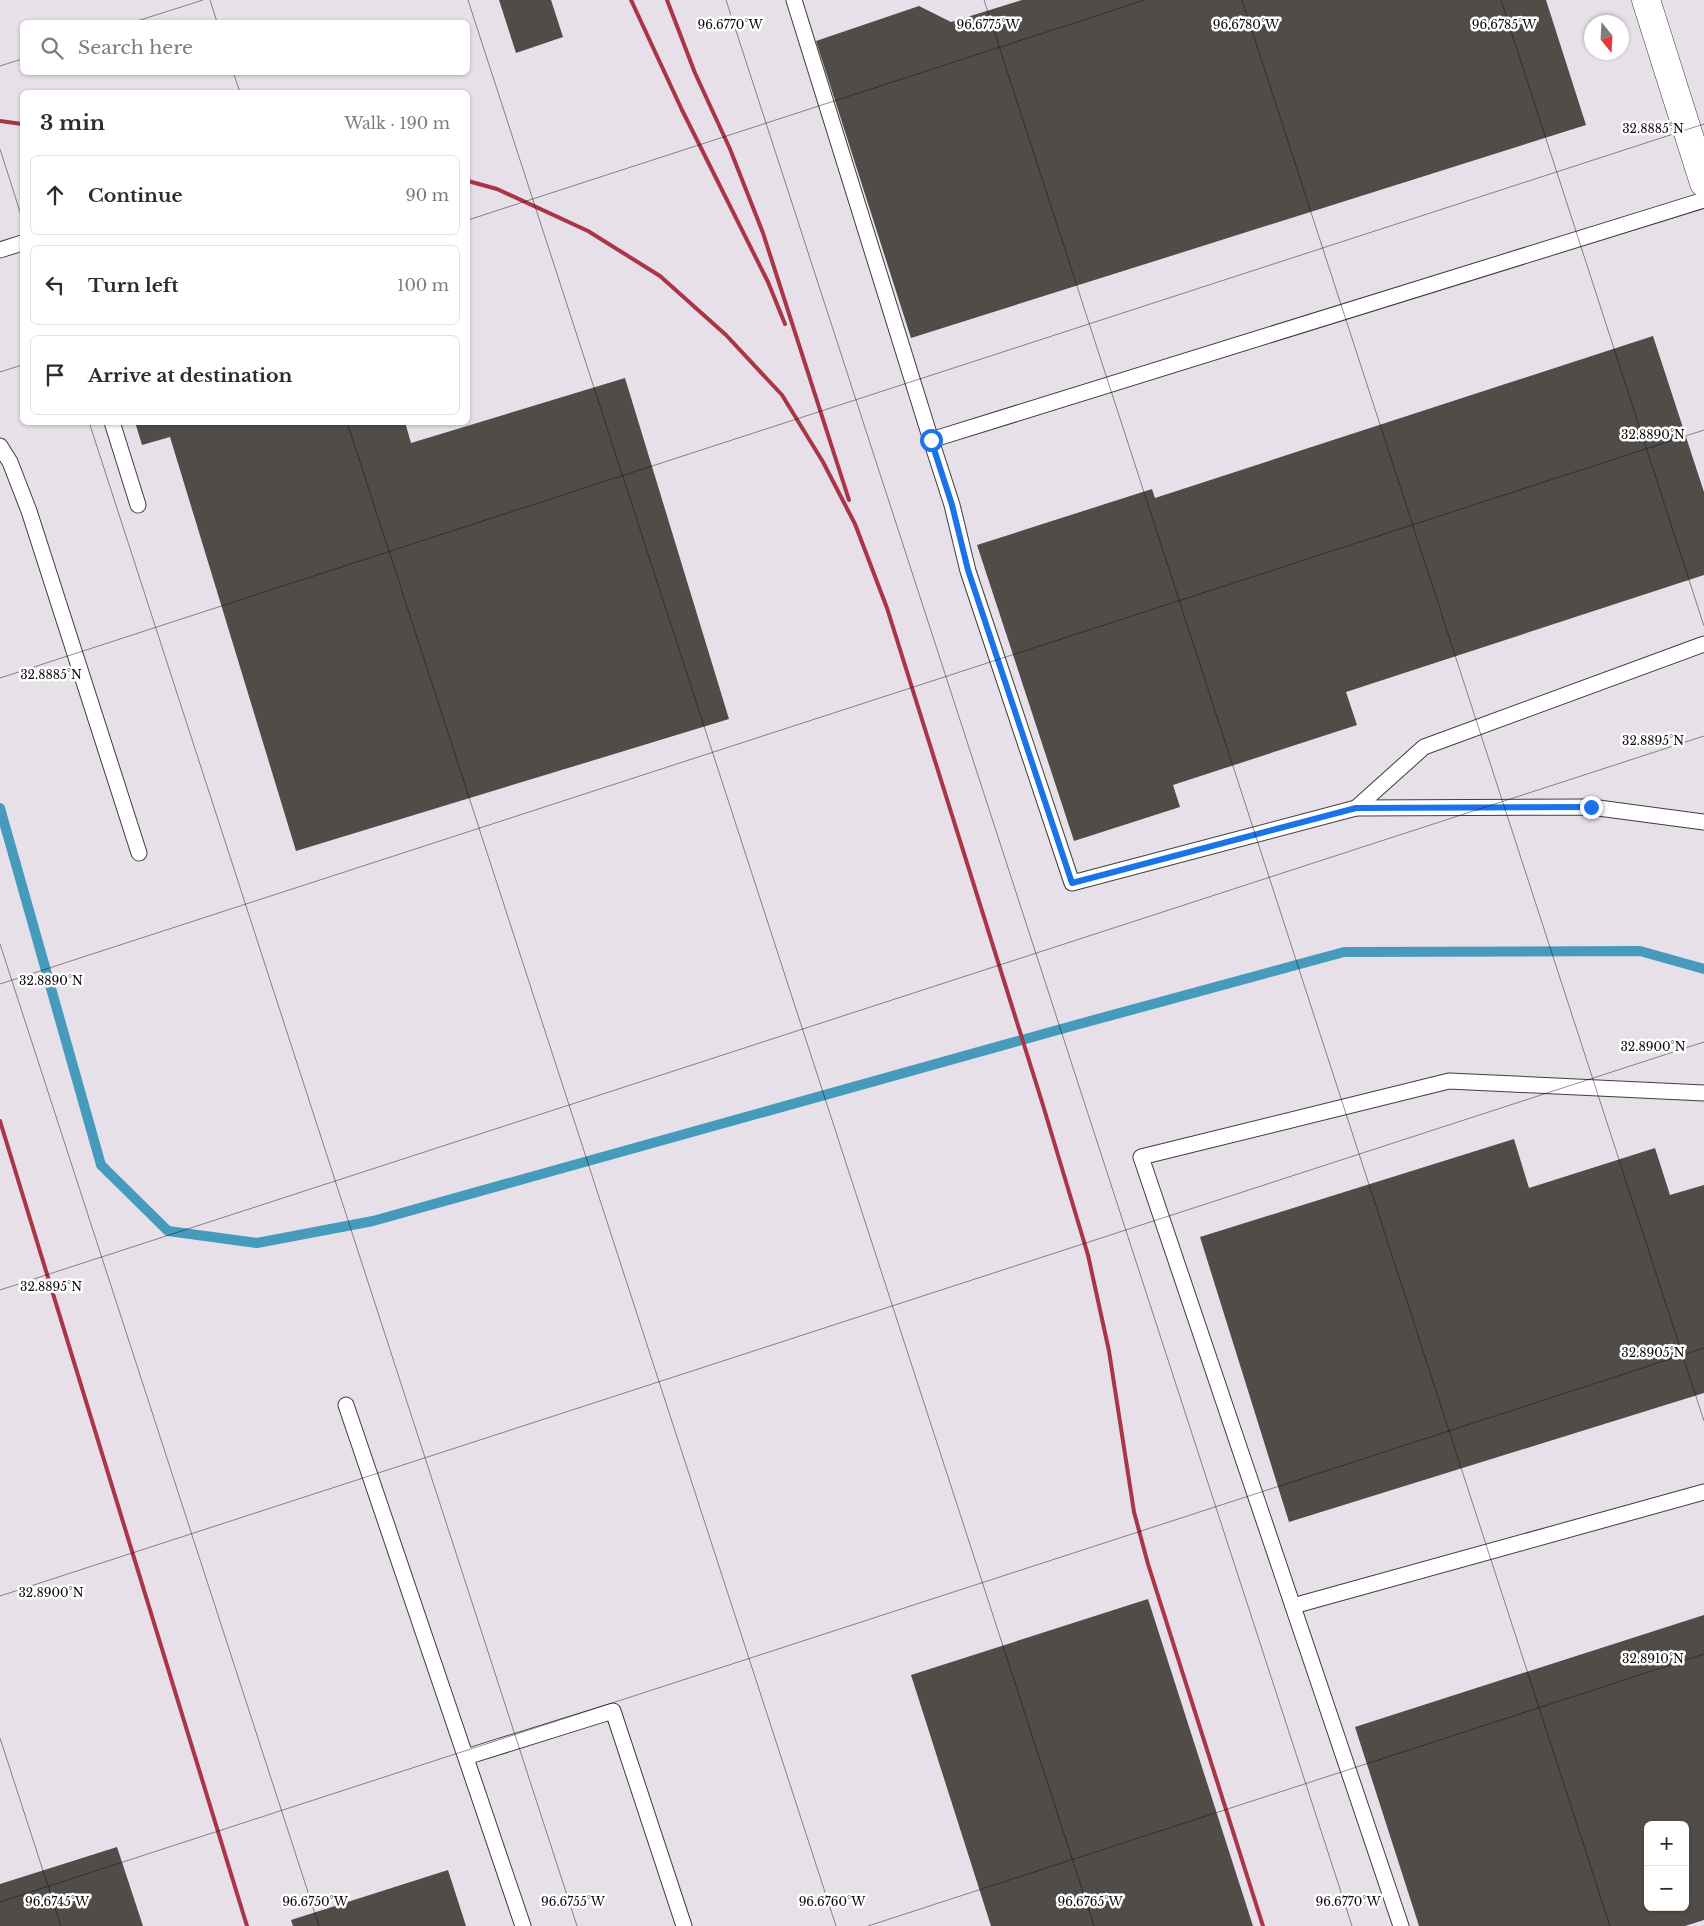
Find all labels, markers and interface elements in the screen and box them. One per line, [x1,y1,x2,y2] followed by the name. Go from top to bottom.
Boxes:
[1584,15,1629,60] north arrow
[697,17,763,32] text: 96.6770°W
[956,17,1020,32] text: 96.6775°W
[1213,17,1280,32] text: 96.6780°W
[1472,17,1537,32] text: 96.6785°W
[20,20,470,75] search box
[38,34,66,62] icon: search
[78,36,193,59] text: Search here
[40,110,105,136] text: 3 min
[345,113,450,133] text: Walk · 190 m
[1622,121,1684,136] text: 32.8885°N
[41,181,69,209] icon: ahead
[88,184,183,207] text: Continue
[406,185,449,205] text: 90 m
[41,271,69,299] icon: left
[88,274,179,297] text: Turn left
[397,275,449,295] text: 100 m
[41,361,69,389] icon: arrive
[88,364,292,387] text: Arrive at destination
[1621,427,1685,442] text: 32.8890°N
[920,429,943,452] route start
[20,667,82,682] text: 32.8885°N
[1622,733,1684,748] text: 32.8895°N
[1580,796,1603,819] route end
[19,973,83,988] text: 32.8890°N
[1620,1039,1686,1054] text: 32.8900°N
[20,1279,82,1294] text: 32.8895°N
[1621,1345,1685,1360] text: 32.8905°N
[18,1585,84,1600] text: 32.8900°N
[1622,1651,1684,1666] text: 32.8910°N
[1644,1821,1689,1911] map controls
[1644,1821,1689,1866] button: +
[1644,1866,1689,1911] button: −
[25,1894,90,1909] text: 96.6745°W
[282,1894,349,1909] text: 96.6750°W
[541,1894,606,1909] text: 96.6755°W
[799,1894,866,1909] text: 96.6760°W
[1058,1894,1123,1909] text: 96.6765°W
[1315,1894,1381,1909] text: 96.6770°W

